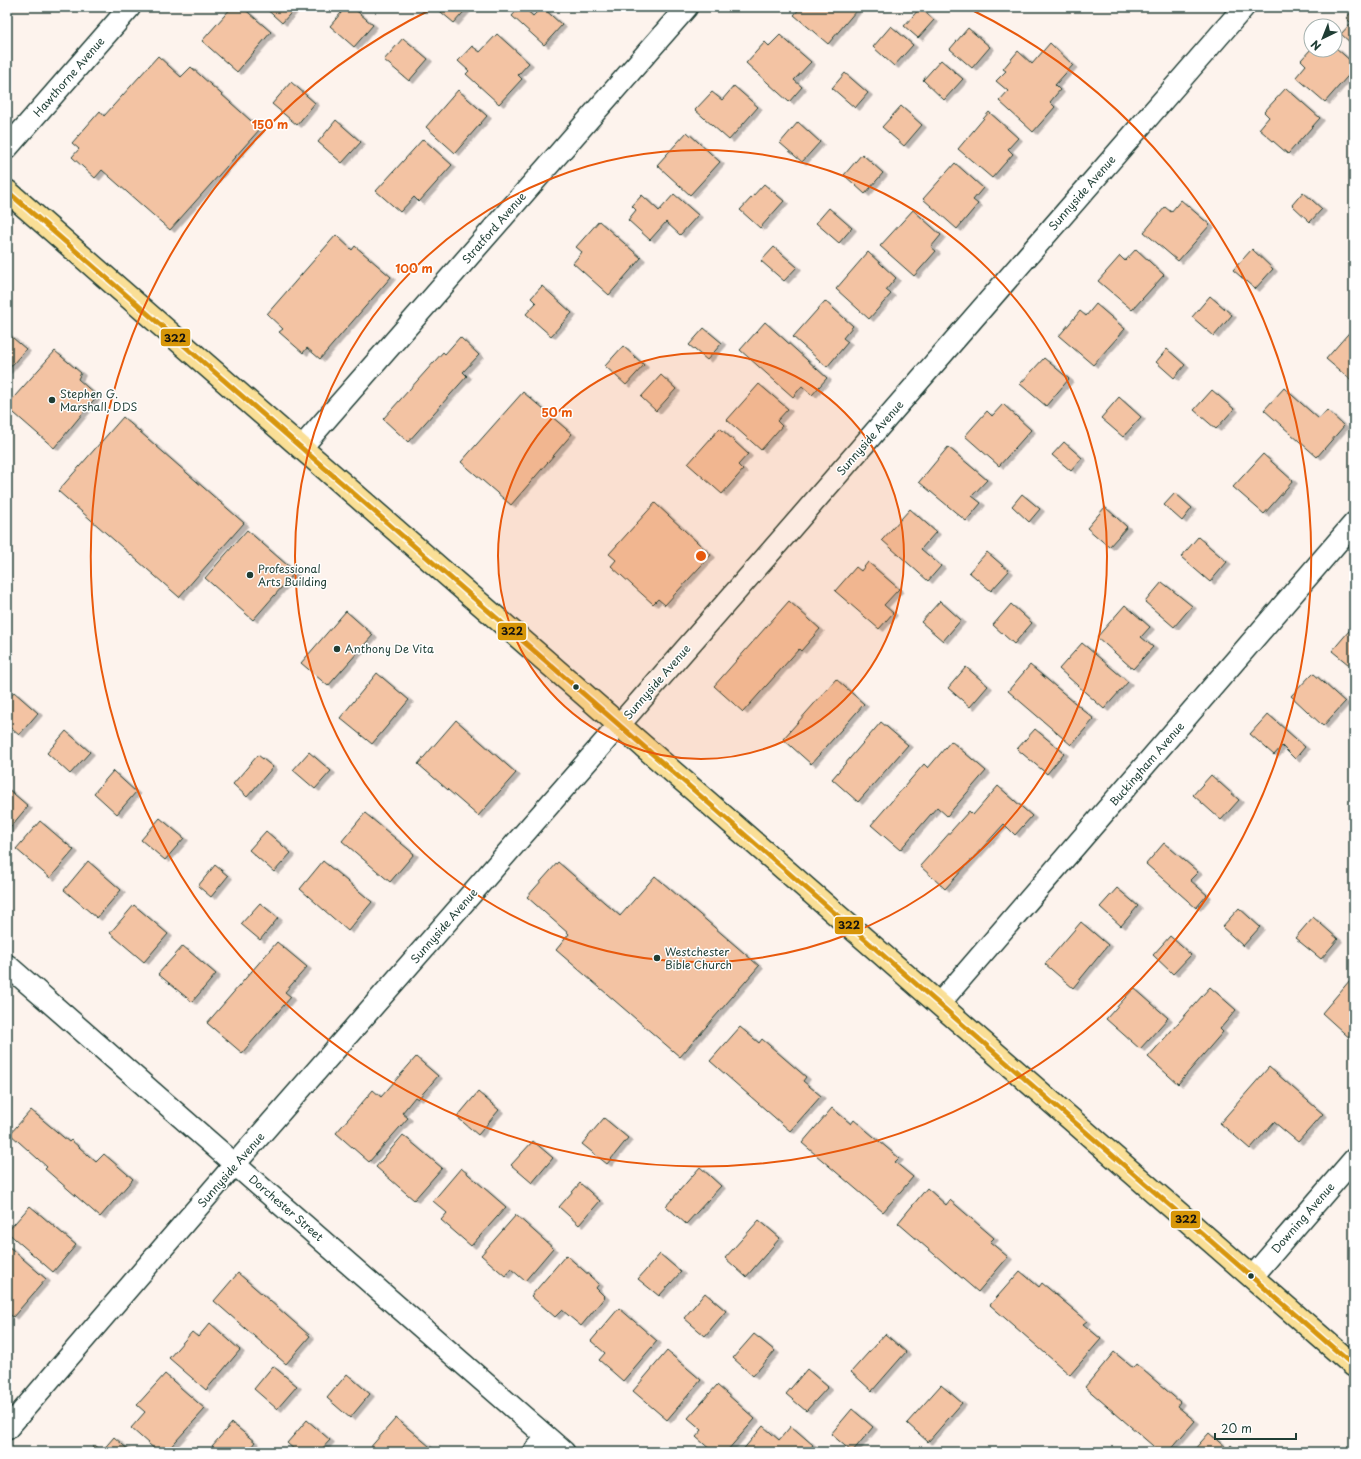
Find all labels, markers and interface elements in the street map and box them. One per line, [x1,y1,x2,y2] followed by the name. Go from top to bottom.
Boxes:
[1303,18,1343,58] north arrow
[29,33,108,120] street label: Hawthorne Avenue
[1307,36,1325,55] text: N
[252,115,288,133] text: 150 m
[1044,151,1119,234] street label: Sunnyside Avenue
[458,188,530,267] street label: Stratford Avenue
[395,259,433,277] text: 100 m
[160,328,191,347] line badge: 322
[164,329,186,346] text: 322
[60,385,137,415] place label: Stephen G. Marshall, DDS
[47,395,57,405] marker: Stephen G. Marshall, DDS
[832,396,907,479] street label: Sunnyside Avenue
[541,403,573,421] text: 50 m
[694,549,708,563] centre of rings
[258,560,327,590] place label: Professional Arts Building
[245,570,255,580] marker: Professional Arts Building
[497,622,527,641] line badge: 322
[501,622,523,639] text: 322
[345,640,434,657] place label: Anthony De Vita
[619,640,694,723] street label: Sunnyside Avenue
[332,644,342,654] marker: Anthony De Vita
[571,682,581,692] unlabelled marker
[1105,718,1188,809] street label: Buckingham Avenue
[406,884,481,967] street label: Sunnyside Avenue
[834,916,864,935] line badge: 322
[838,916,860,933] text: 322
[665,943,732,973] place label: Westchester Bible Church
[652,953,662,963] marker: Westchester Bible Church
[193,1128,268,1211] street label: Sunnyside Avenue
[245,1170,328,1245] street label: Dorchester Street
[1267,1178,1338,1257] street label: Downing Avenue
[1170,1210,1201,1229] line badge: 322
[1175,1210,1197,1227] text: 322
[1246,1271,1256,1281] unlabelled marker
[1215,1415,1296,1441] scale bar
[1221,1419,1252,1437] text: 20 m

